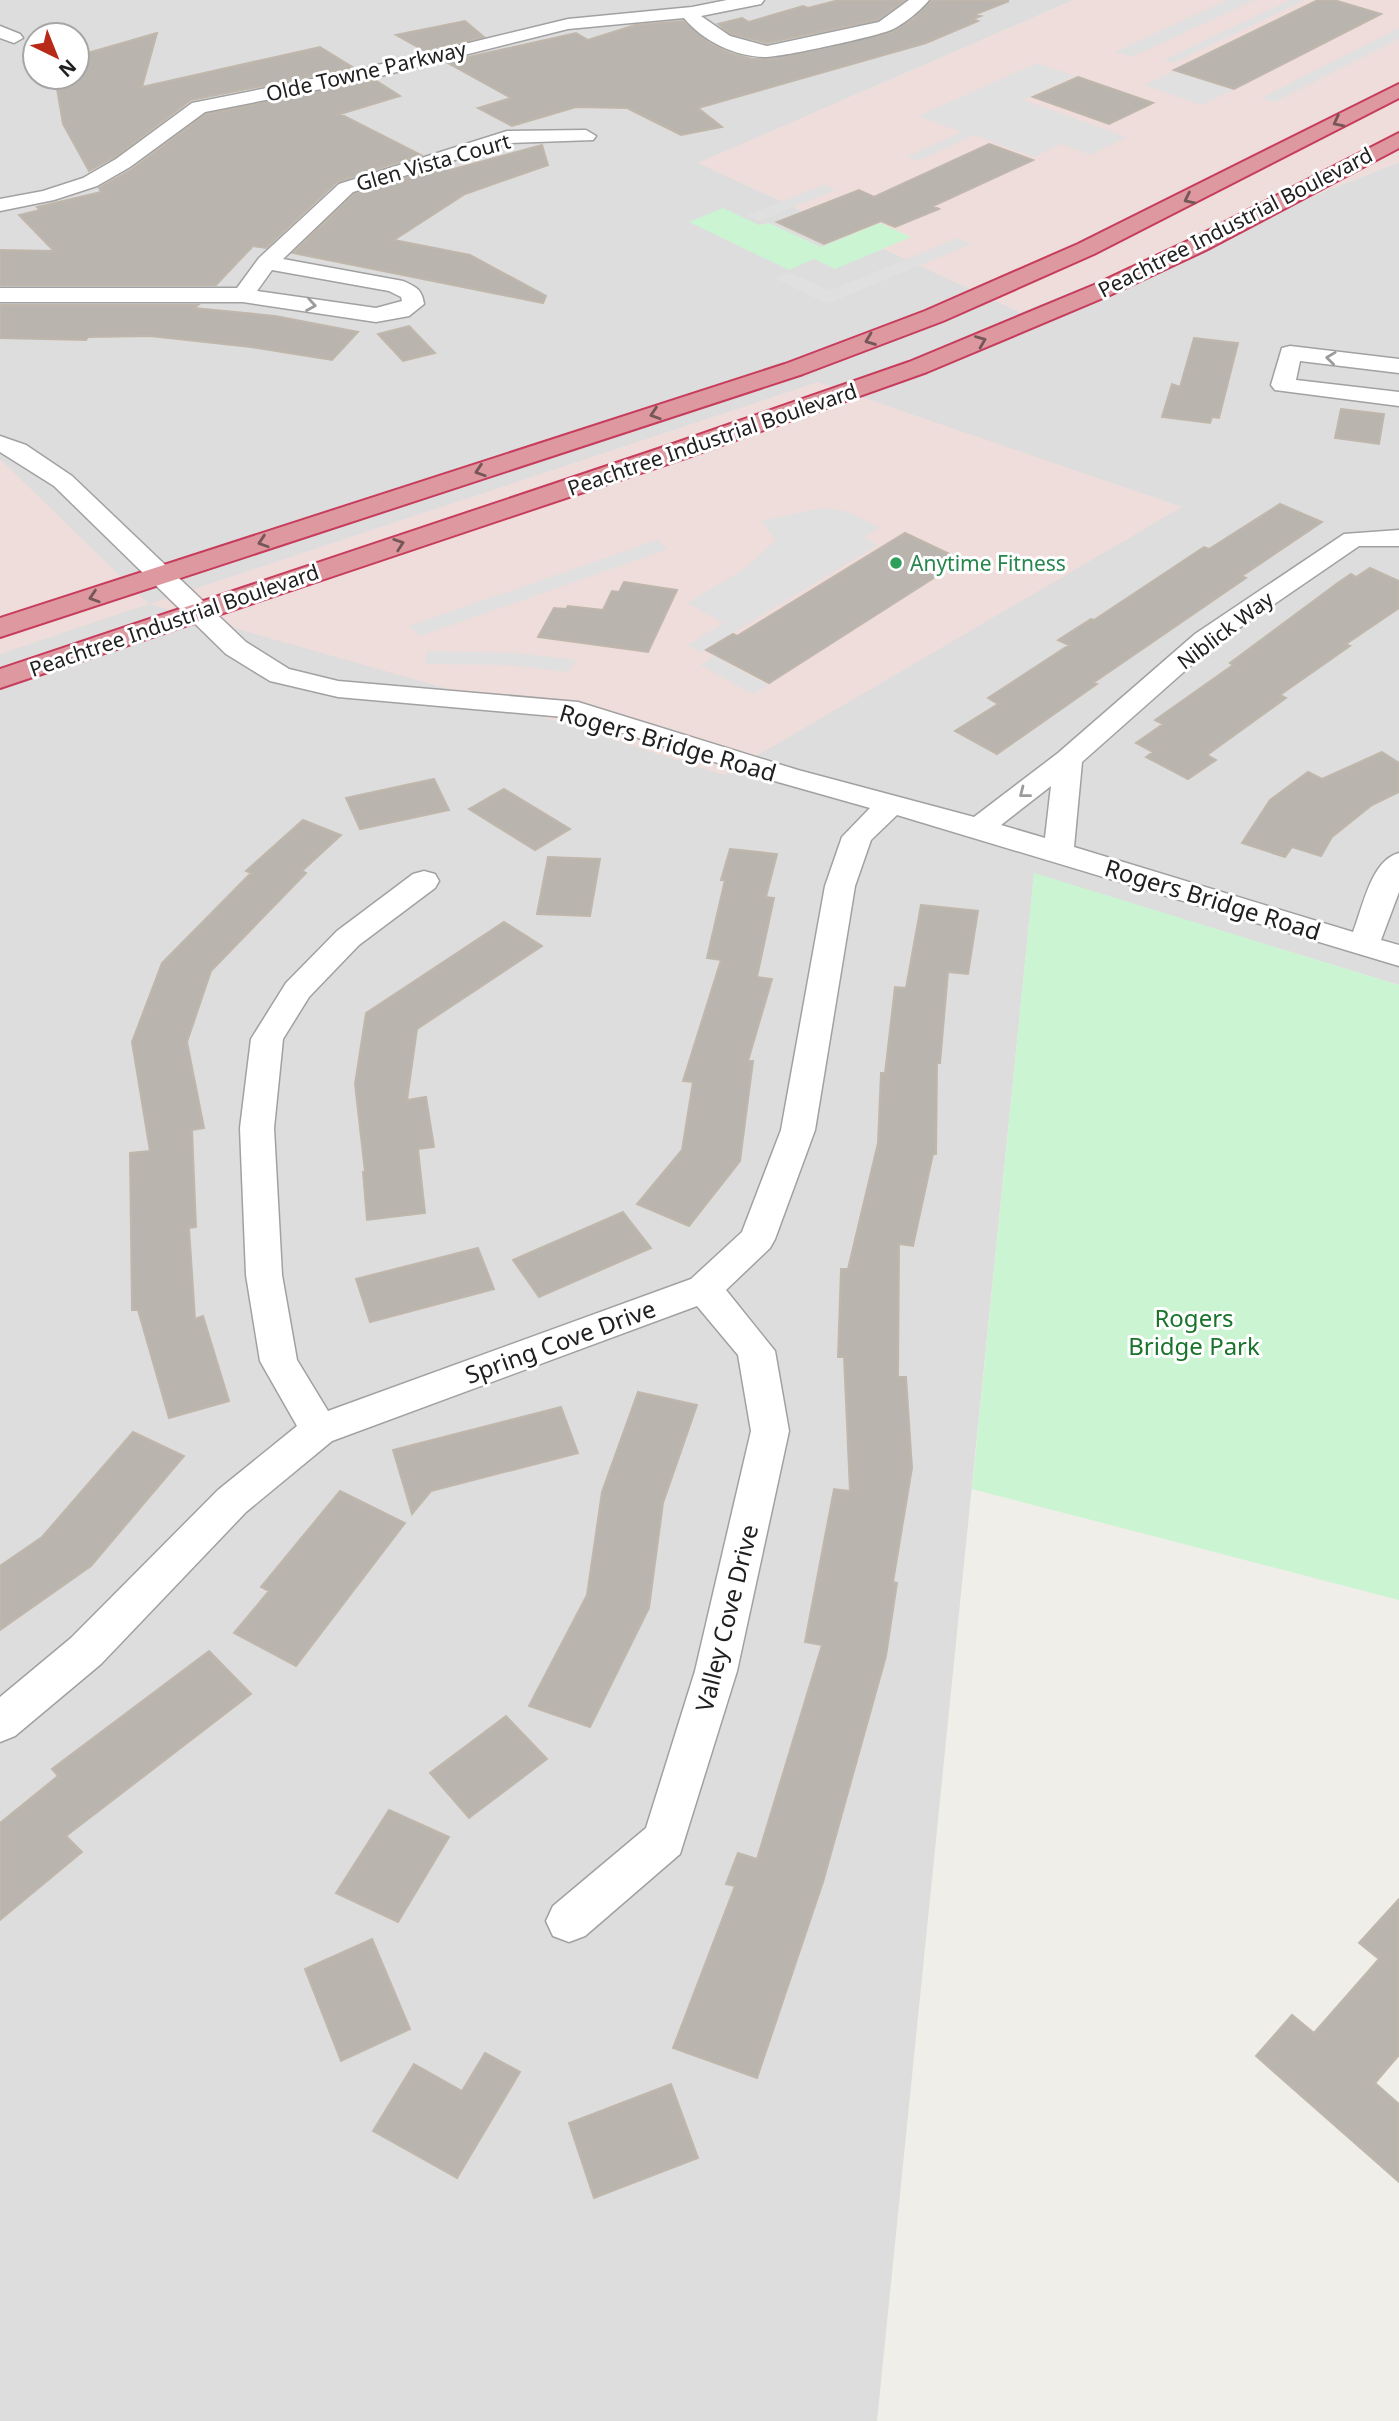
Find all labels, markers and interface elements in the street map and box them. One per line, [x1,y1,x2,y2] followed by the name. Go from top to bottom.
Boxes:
[21,21,91,91] north arrow
[263,34,469,108] street label: Olde Towne Parkway
[53,54,82,83] text: N
[1333,113,1346,127] one-way arrow
[353,127,514,197] street label: Glen Vista Court
[1093,140,1377,304] street label: Peachtree Industrial Boulevard
[1184,190,1196,204] one-way arrow
[305,297,317,312] one-way arrow
[865,332,877,346] one-way arrow
[974,336,986,350] one-way arrow
[1325,351,1337,366] one-way arrow
[563,376,861,502] street label: Peachtree Industrial Boulevard
[650,406,662,421] one-way arrow
[474,463,486,478] one-way arrow
[258,534,270,548] one-way arrow
[393,537,405,552] one-way arrow
[910,549,1066,577] place label: Anytime Fitness
[888,555,904,571] marker: Anytime Fitness
[25,557,323,683] street label: Peachtree Industrial Boulevard
[1171,584,1279,675] street label: Niblick Way
[88,589,101,603] one-way arrow
[556,695,780,789] street label: Rogers Bridge Road
[1019,785,1031,798] one-way arrow
[1101,850,1325,948] street label: Rogers Bridge Road
[460,1291,660,1391] street label: Spring Cove Drive
[1128,1301,1260,1362] park label: Rogers Bridge Park
[687,1521,765,1715] street label: Valley Cove Drive

